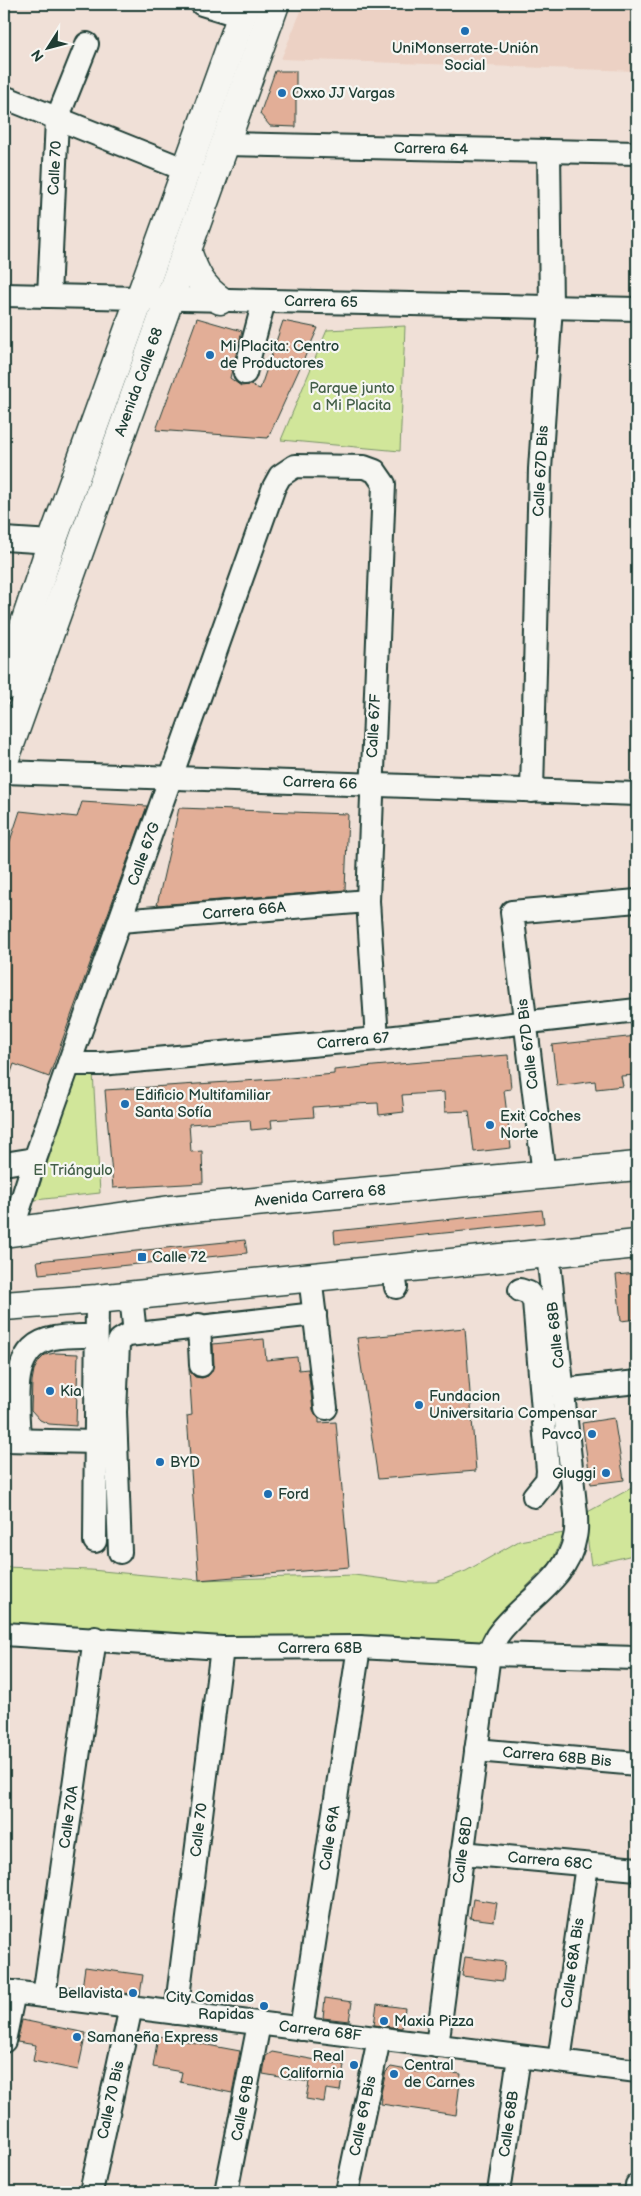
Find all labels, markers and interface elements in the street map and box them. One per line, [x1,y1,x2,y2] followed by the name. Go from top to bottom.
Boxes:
[22,22,72,72] north arrow
[459,25,471,37] marker: UniMonserrate-Unión Social
[392,39,538,75] place label: UniMonserrate-Unión Social
[28,46,48,65] text: N
[292,84,395,103] place label: Oxxo JJ Vargas
[276,87,288,99] marker: Oxxo JJ Vargas
[394,139,468,159] street label: Carrera 64
[44,140,66,196] street label: Calle 70
[284,292,358,312] street label: Carrera 65
[111,325,168,439] street label: Avenida Calle 68
[220,337,339,373] place label: Mi Placita: Centro de Productores
[204,349,216,361] marker: Mi Placita: Centro de Productores
[309,379,395,415] park label: Parque junto a Mi Placita
[529,424,553,517] street label: Calle 67D Bis
[363,693,385,759] street label: Calle 67F
[282,772,358,794] street label: Carrera 66
[124,820,164,888] street label: Calle 67G
[201,898,287,924] street label: Carrera 66A
[513,997,543,1091] street label: Calle 67D Bis
[316,1028,391,1054] street label: Carrera 67
[135,1086,271,1122] place label: Edificio Multifamiliar Santa Sofía
[119,1098,131,1110] marker: Edificio Multifamiliar Santa Sofía
[500,1107,581,1143] place label: Exit Coches Norte
[484,1119,496,1131] marker: Exit Coches Norte
[33,1161,113,1180] park label: El Triángulo
[253,1181,387,1211] street label: Avenida Carrera 68
[152,1248,207,1267] place label: Calle 72
[136,1251,148,1263] marker: Calle 72
[543,1301,569,1369] street label: Calle 68B
[60,1382,82,1401] place label: Kia
[44,1385,56,1397] marker: Kia
[429,1387,597,1423] place label: Fundacion Universitaria Compensar
[413,1399,425,1411] marker: Fundacion Universitaria Compensar
[541,1425,582,1444] place label: Pavco
[586,1428,598,1440] marker: Pavco
[170,1453,200,1472] place label: BYD
[154,1456,166,1468] marker: BYD
[552,1464,596,1483] place label: Gluggi
[600,1467,612,1479] marker: Gluggi
[278,1485,309,1504] place label: Ford
[262,1488,274,1500] marker: Ford
[278,1639,362,1658] street label: Carrera 68B
[502,1743,613,1771] street label: Carrera 68B Bis
[55,1783,83,1850] street label: Calle 70A
[186,1802,212,1858] street label: Calle 70
[315,1803,345,1872] street label: Calle 69A
[449,1815,477,1885] street label: Calle 68D
[507,1848,593,1874] street label: Carrera 68C
[557,1916,589,2009] street label: Calle 68A Bis
[58,1984,123,2003] place label: Bellavista
[127,1987,139,1999] marker: Bellavista
[166,1988,255,2024] place label: City Comidas Rapidas
[258,2000,270,2012] marker: City Comidas Rapidas
[394,2012,474,2031] place label: Maxia Pizza
[378,2015,390,2027] marker: Maxia Pizza
[278,2017,362,2045] street label: Carrera 68F
[87,2028,219,2047] place label: Samaneña Express
[71,2031,83,2043] marker: Samaneña Express
[280,2047,344,2083] place label: Real California
[404,2056,475,2092] place label: Central de Carnes
[93,2058,129,2141] street label: Calle 70 Bis
[348,2059,360,2071] marker: Real California
[388,2068,400,2080] marker: Central de Carnes
[227,2073,259,2143] street label: Calle 69B
[345,2073,381,2158] street label: Calle 69 Bis
[495,2090,523,2158] street label: Calle 68B

